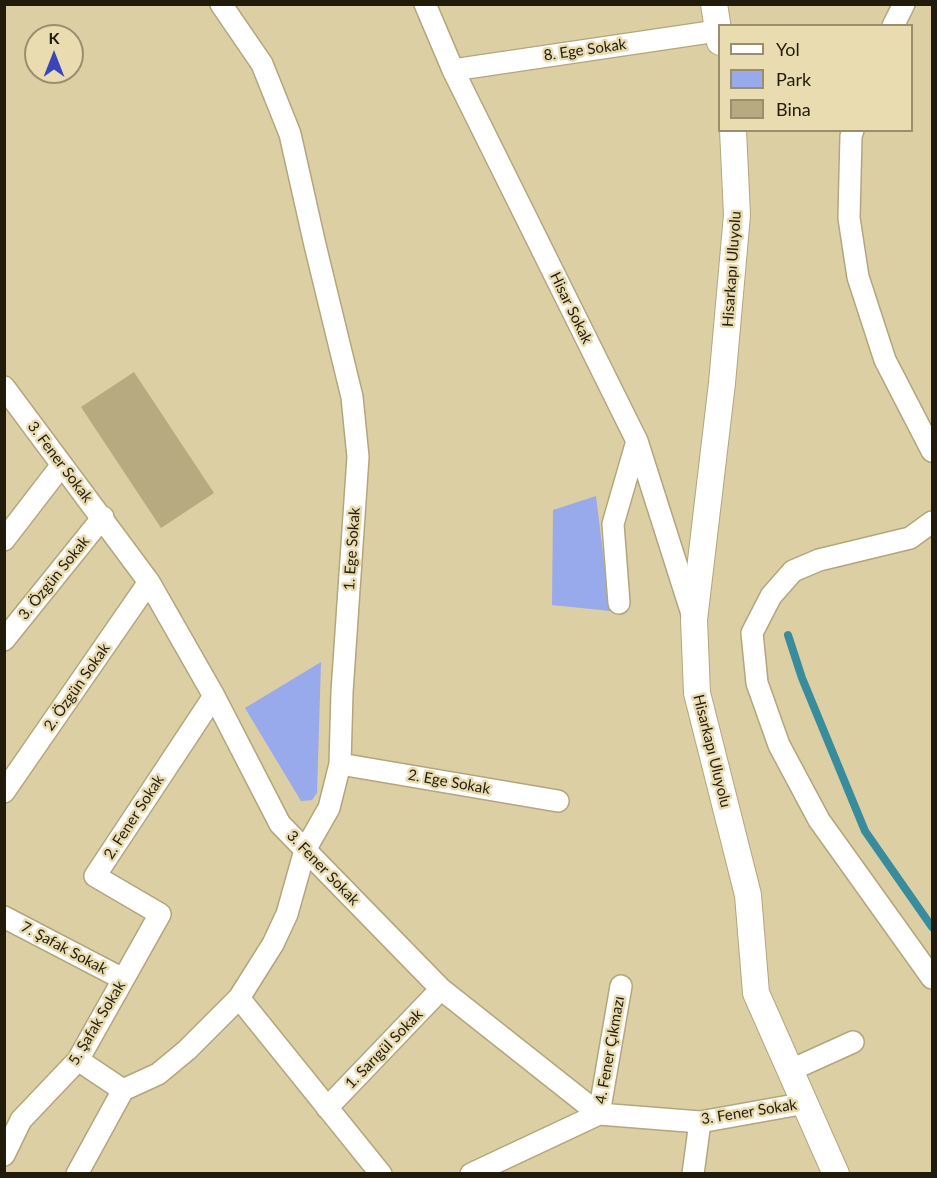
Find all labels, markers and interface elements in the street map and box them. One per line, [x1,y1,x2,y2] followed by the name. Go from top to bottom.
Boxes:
[24,24,84,84] north arrow
[718,24,913,132] legend
[49,28,59,47] text: K
[543,35,627,65] street label: 8. Ege Sokak
[776,38,800,60] text: Yol
[776,68,811,90] text: Park
[776,98,811,120] text: Bina
[719,211,745,327] street label: Hisarkapı Uluyolu
[546,269,596,347] street label: Hisar Sokak
[24,418,96,506] street label: 3. Fener Sokak
[340,507,364,591] street label: 1. Ege Sokak
[15,533,93,623] street label: 3. Özgün Sokak
[40,640,114,734] street label: 2. Özgün Sokak
[689,693,735,809] street label: Hisarkapı Uluyolu
[406,766,492,798] street label: 2. Ege Sokak
[100,772,168,862] street label: 2. Fener Sokak
[283,827,363,909] street label: 3. Fener Sokak
[18,918,110,978] street label: 7. Şafak Sokak
[65,978,129,1068] street label: 5. Şafak Sokak
[592,995,628,1105] street label: 4. Fener Çıkmazı
[342,1006,426,1092] street label: 1. Sarıgül Sokak
[700,1096,798,1128] street label: 3. Fener Sokak

